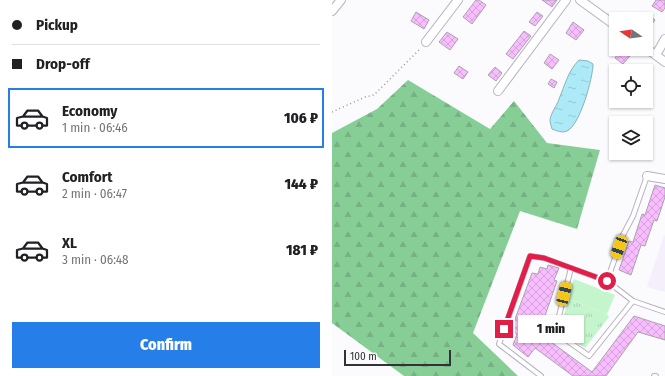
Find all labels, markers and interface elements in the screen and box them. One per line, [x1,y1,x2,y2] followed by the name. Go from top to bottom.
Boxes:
[609,12,653,56] north arrow
[609,12,653,160] map controls
[36,16,78,34] text: Pickup
[36,55,90,73] text: Drop-off
[609,64,653,108] button: locate
[14,100,50,136] icon: car
[62,102,117,120] text: Economy
[284,109,318,127] text: 106 ₽
[609,116,653,160] button: layers
[62,120,128,135] text: 1 min · 06:46
[14,166,50,202] icon: car
[62,168,113,186] text: Comfort
[285,175,318,193] text: 144 ₽
[62,186,127,201] text: 2 min · 06:47
[14,232,50,268] icon: car
[62,234,77,252] text: XL
[609,234,629,260] car
[286,241,318,259] text: 181 ₽
[62,252,129,267] text: 3 min · 06:48
[598,272,616,290] route start
[555,281,573,307] car
[518,315,584,343] callout: 1 min
[495,320,513,338] route end
[537,321,565,336] text: 1 min
[12,322,320,368] button: Confirm
[344,348,451,367] scale bar
[350,350,377,363] text: 100 m

